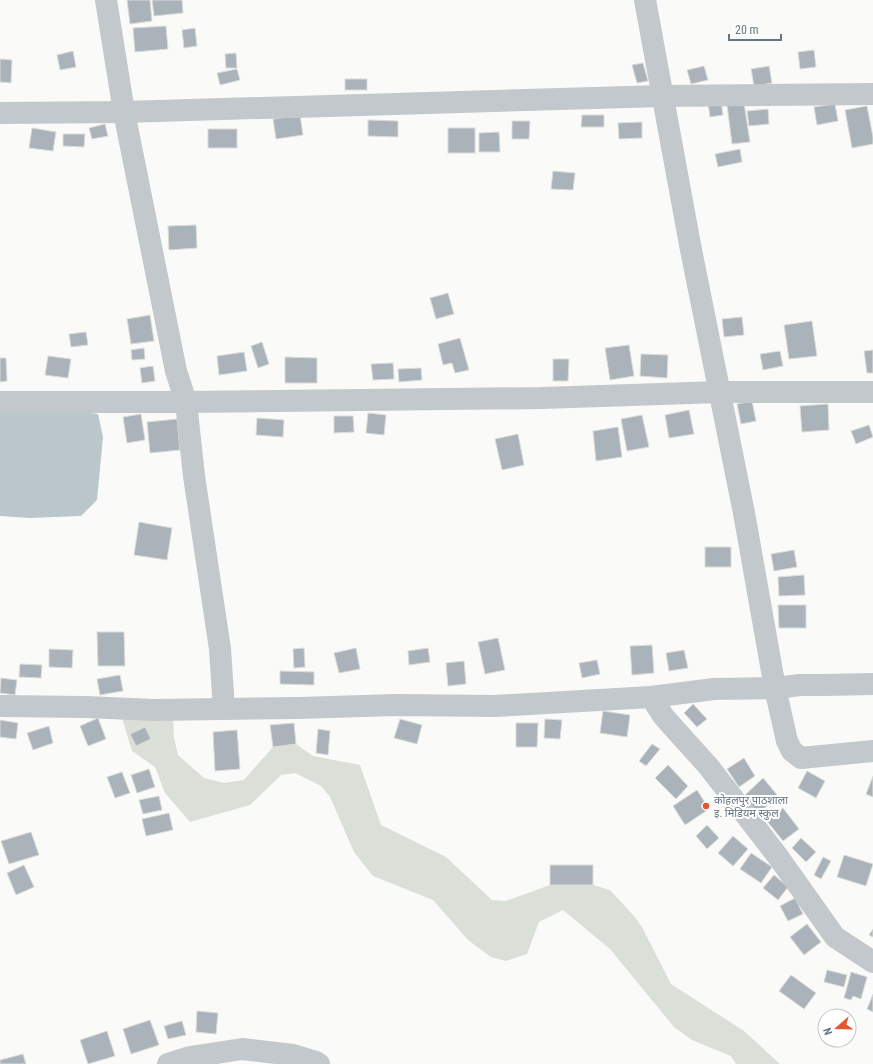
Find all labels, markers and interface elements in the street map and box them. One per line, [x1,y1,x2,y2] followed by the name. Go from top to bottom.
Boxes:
[729,16,781,42] scale bar
[735,23,759,37] text: 20 m
[714,794,788,820] place label: कोहलपुर पाठशाला इ. मिडियम स्कुल
[701,801,711,811] marker: कोहलपुर पाठशाला इ. मिडियम स्कुल
[817,1008,857,1048] north arrow
[821,1026,835,1037] text: N

